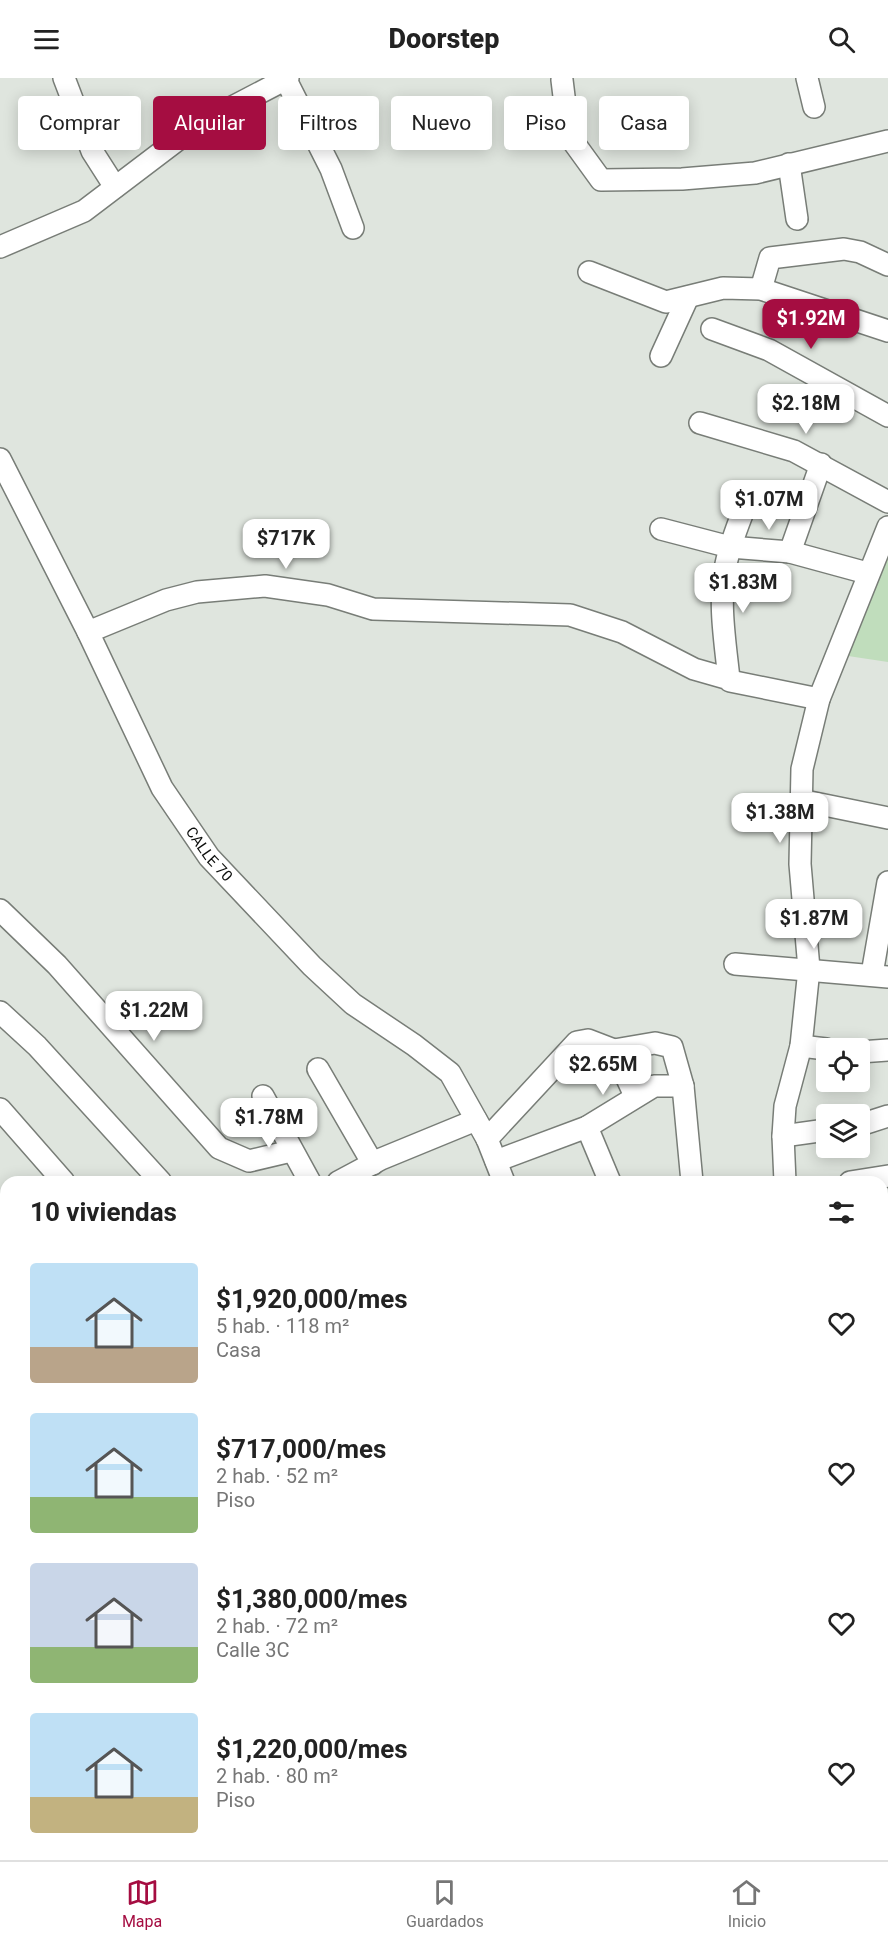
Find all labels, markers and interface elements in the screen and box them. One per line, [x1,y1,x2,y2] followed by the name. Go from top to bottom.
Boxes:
[30,23,63,56] icon: menu
[389,23,499,55] text: Doorstep
[825,23,858,56] icon: search
[18,96,141,150] chip: Comprar
[153,96,266,150] chip: Alquilar
[278,96,379,150] chip: Filtros
[391,96,492,150] chip: Nuevo
[504,96,587,150] chip: Piso
[599,96,689,150] chip: Casa
[762,299,860,350] pin: $1.92M
[776,306,846,330] text: $1.92M
[757,384,855,435] pin: $2.18M
[771,391,841,415] text: $2.18M
[720,480,818,531] pin: $1.07M
[734,487,804,511] text: $1.07M
[244,519,328,570] pin: $717K
[257,526,315,550] text: $717K
[694,563,792,614] pin: $1.83M
[708,570,778,594] text: $1.83M
[731,793,829,844] pin: $1.38M
[745,800,815,824] text: $1.38M
[182,823,236,885] street label: CALLE 70
[765,899,863,950] pin: $1.87M
[779,906,849,930] text: $1.87M
[105,991,203,1042] pin: $1.22M
[119,998,189,1022] text: $1.22M
[816,1038,870,1158] map controls
[816,1038,870,1092] button: locate
[554,1045,652,1096] pin: $2.65M
[568,1052,638,1076] text: $2.65M
[220,1098,318,1149] pin: $1.78M
[816,1104,870,1158] button: layers
[234,1105,304,1129] text: $1.78M
[825,1196,858,1229] icon: filters
[30,1197,177,1227] text: 10 viviendas
[216,1284,408,1314] text: $1,920,000/mes
[78,1287,150,1359] icon: home
[825,1307,858,1340] icon: heart
[216,1314,349,1338] text: 5 hab. · 118 m²
[216,1338,261,1362] text: Casa
[216,1434,386,1464] text: $717,000/mes
[78,1437,150,1509] icon: home
[825,1457,858,1490] icon: heart
[216,1464,338,1488] text: 2 hab. · 52 m²
[216,1488,255,1512] text: Piso
[216,1584,408,1614] text: $1,380,000/mes
[78,1587,150,1659] icon: home
[825,1607,858,1640] icon: heart
[216,1614,338,1638] text: 2 hab. · 72 m²
[216,1638,289,1662] text: Calle 3C
[216,1734,408,1764] text: $1,220,000/mes
[78,1737,150,1809] icon: home
[825,1757,858,1790] icon: heart
[216,1764,338,1788] text: 2 hab. · 80 m²
[216,1788,255,1812] text: Piso
[122,1876,162,1931] tab: Mapa
[406,1876,484,1931] tab: Guardados
[728,1876,766,1931] tab: Inicio

